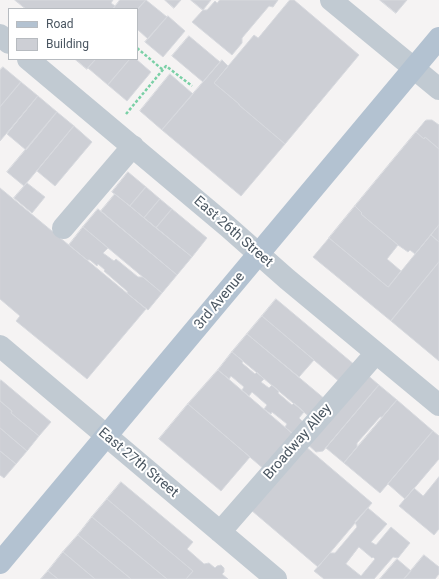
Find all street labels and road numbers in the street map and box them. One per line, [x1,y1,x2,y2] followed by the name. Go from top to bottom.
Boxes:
[190,193,276,271] street label: East 26th Street
[191,269,249,333] street label: 3rd Avenue
[261,401,335,483] street label: Broadway Alley
[95,425,181,501] street label: East 27th Street

